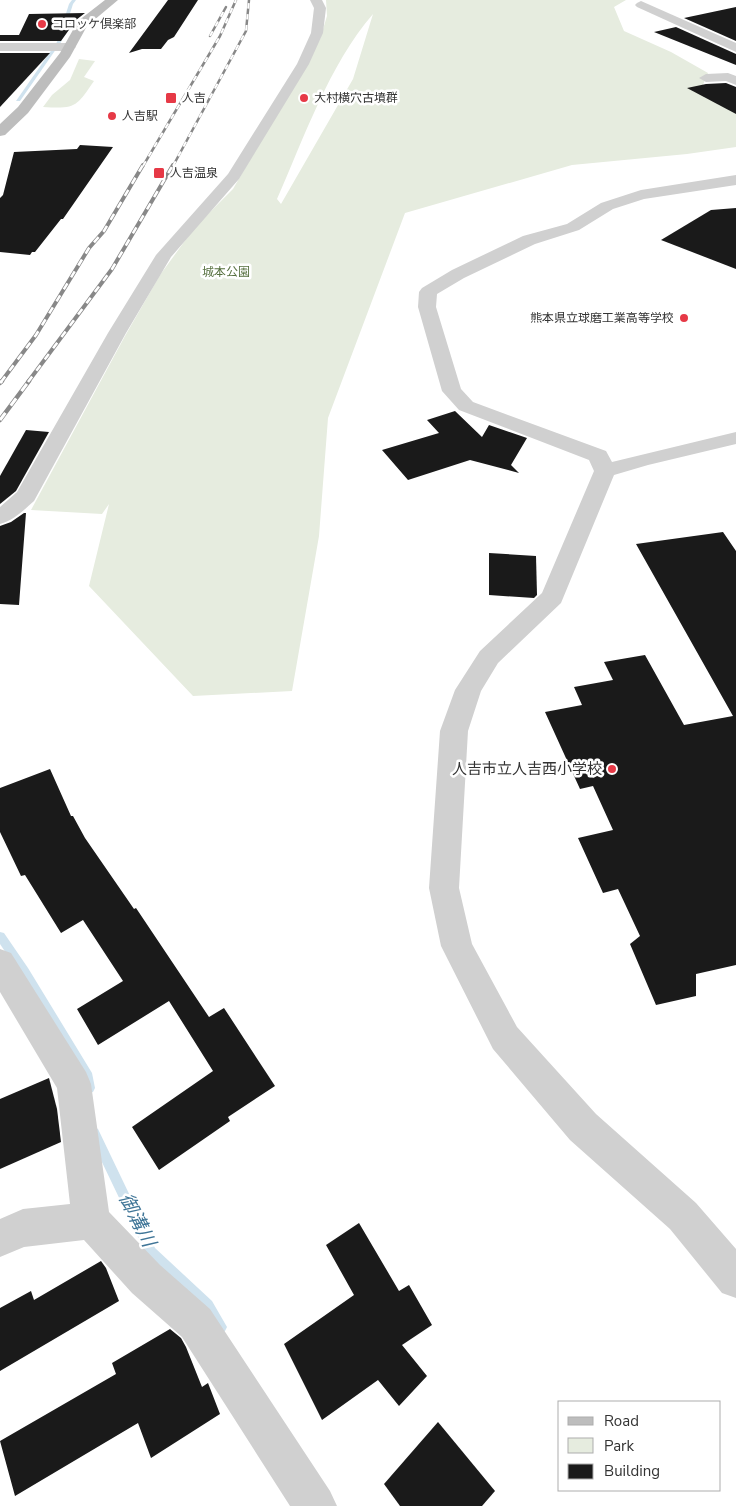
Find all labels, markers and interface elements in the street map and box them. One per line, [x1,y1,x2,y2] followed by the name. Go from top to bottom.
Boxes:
[52,16,136,32] place label: コロッケ倶楽部
[36,18,48,30] marker: コロッケ倶楽部
[182,90,206,106] place label: 人吉
[314,90,398,106] place label: 大村横穴古墳群
[164,91,178,105] marker: 人吉
[298,92,310,104] marker: 大村横穴古墳群
[122,108,158,124] place label: 人吉駅
[106,110,118,122] marker: 人吉駅
[170,165,218,181] place label: 人吉温泉
[152,166,166,180] marker: 人吉温泉
[202,264,250,280] park label: 城本公園
[530,310,674,326] place label: 熊本県立球磨工業高等学校
[678,312,690,324] marker: 熊本県立球磨工業高等学校
[452,759,602,779] place label: 人吉市立人吉西小学校
[606,763,618,775] marker: 人吉市立人吉西小学校
[112,1189,162,1253] water label: 御溝川
[558,1401,721,1491] legend
[604,1411,639,1431] text: Road
[604,1436,634,1456] text: Park
[604,1461,660,1481] text: Building

